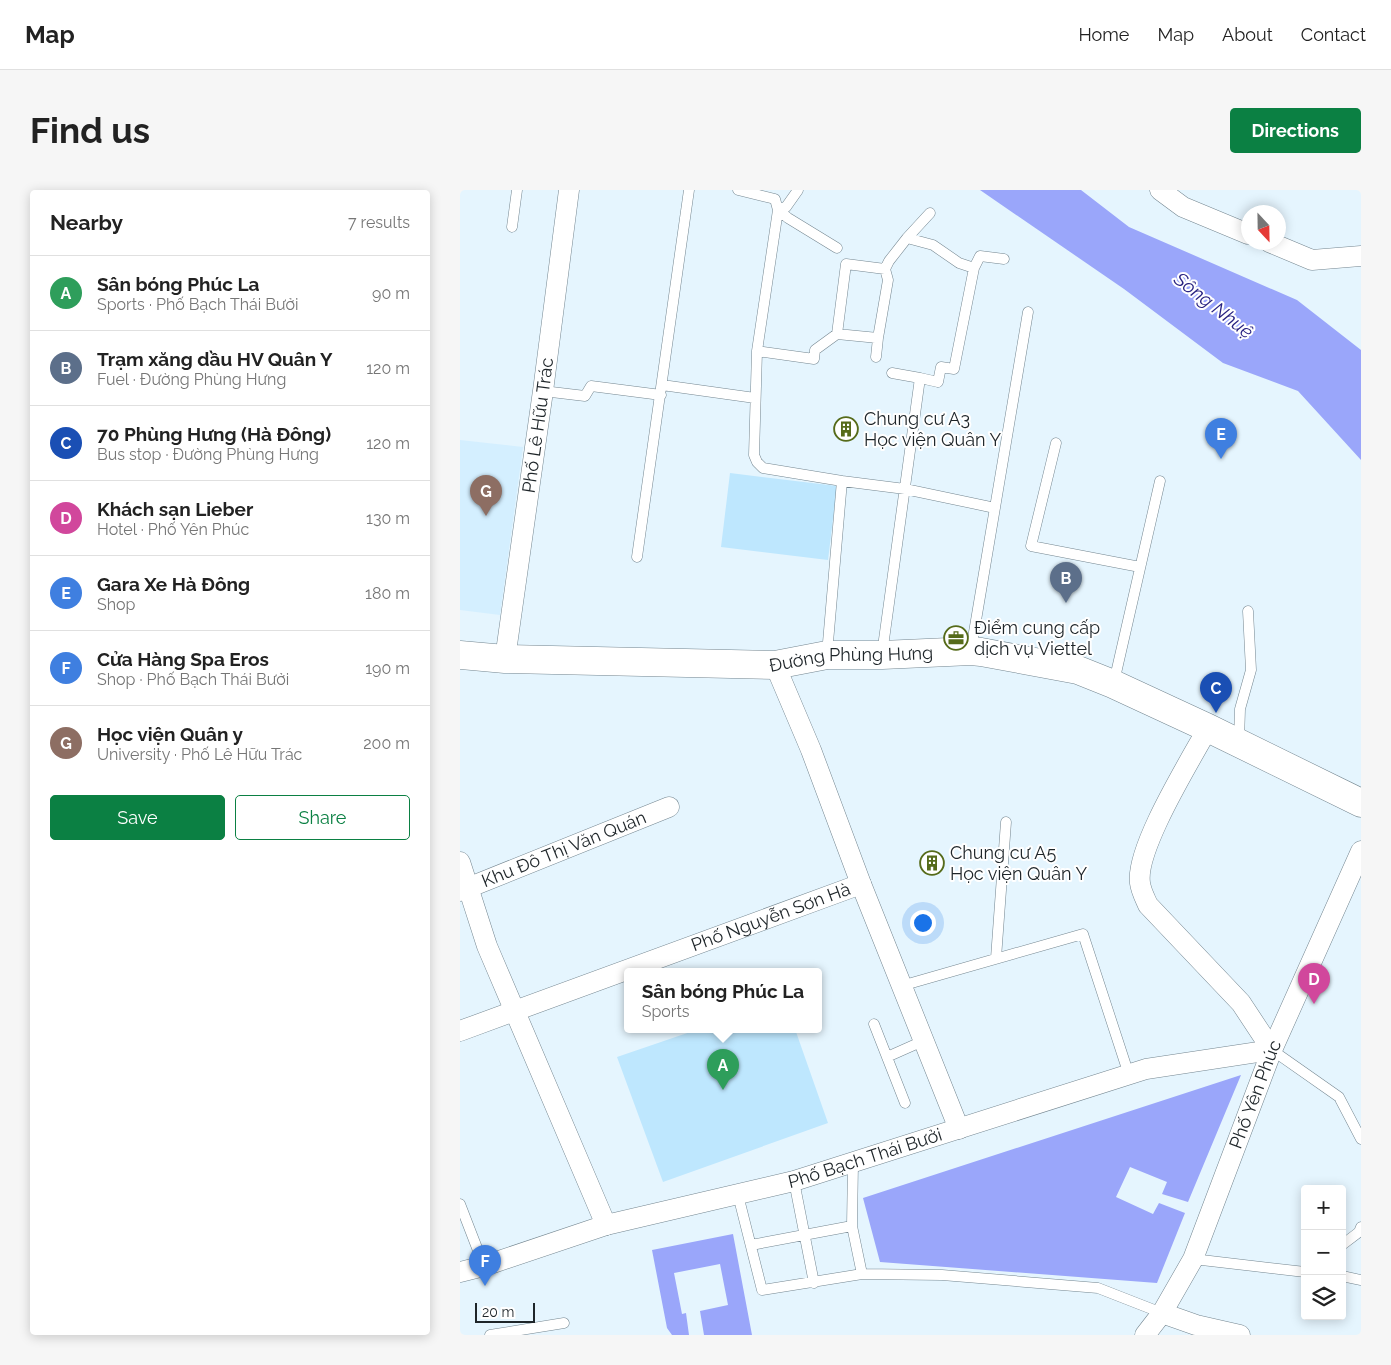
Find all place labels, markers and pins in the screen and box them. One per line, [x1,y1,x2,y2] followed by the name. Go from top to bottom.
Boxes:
[864,408,1001,450] place label: Chung cư A3 Học viện Quân Y
[833,416,859,442] building icon: Chung cư A3 Học viện Quân Y
[1205,418,1237,459] pin: E
[470,475,502,516] pin: G
[1050,562,1082,603] pin: B
[974,617,1100,659] place label: Điểm cung cấp dịch vụ Viettel
[943,625,969,651] office icon: Điểm cung cấp dịch vụ Viettel
[1200,672,1232,713] pin: C
[950,842,1087,884] place label: Chung cư A5 Học viện Quân Y
[919,850,945,876] building icon: Chung cư A5 Học viện Quân Y
[1298,963,1330,1004] pin: D
[707,1049,739,1090] pin: A
[469,1245,501,1286] pin: F

